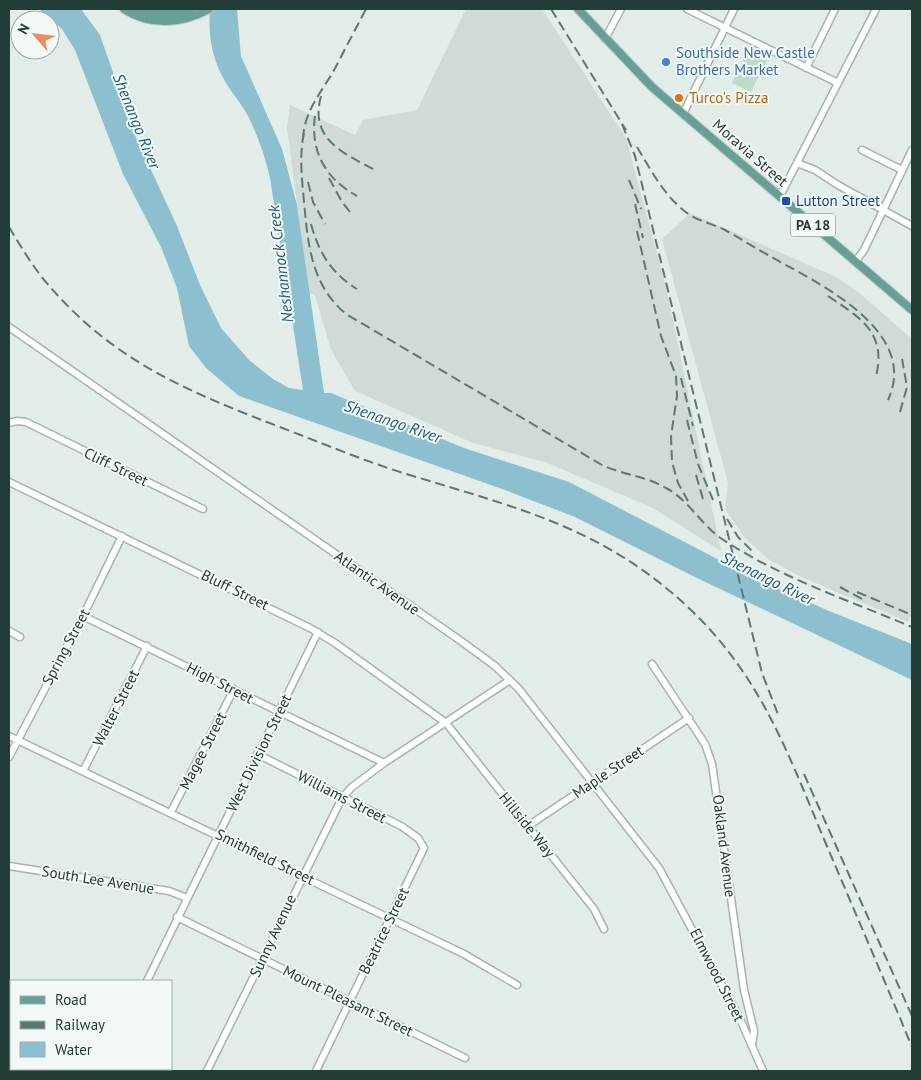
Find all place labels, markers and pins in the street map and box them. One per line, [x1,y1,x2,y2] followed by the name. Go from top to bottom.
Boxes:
[676,43,815,79] place label: Southside New Castle Brothers Market
[660,56,672,68] marker: Southside New Castle Brothers Market
[689,88,769,107] place label: Turco's Pizza
[673,92,685,104] marker: Turco's Pizza
[796,191,880,210] place label: Lutton Street
[780,195,792,207] marker: Lutton Street

